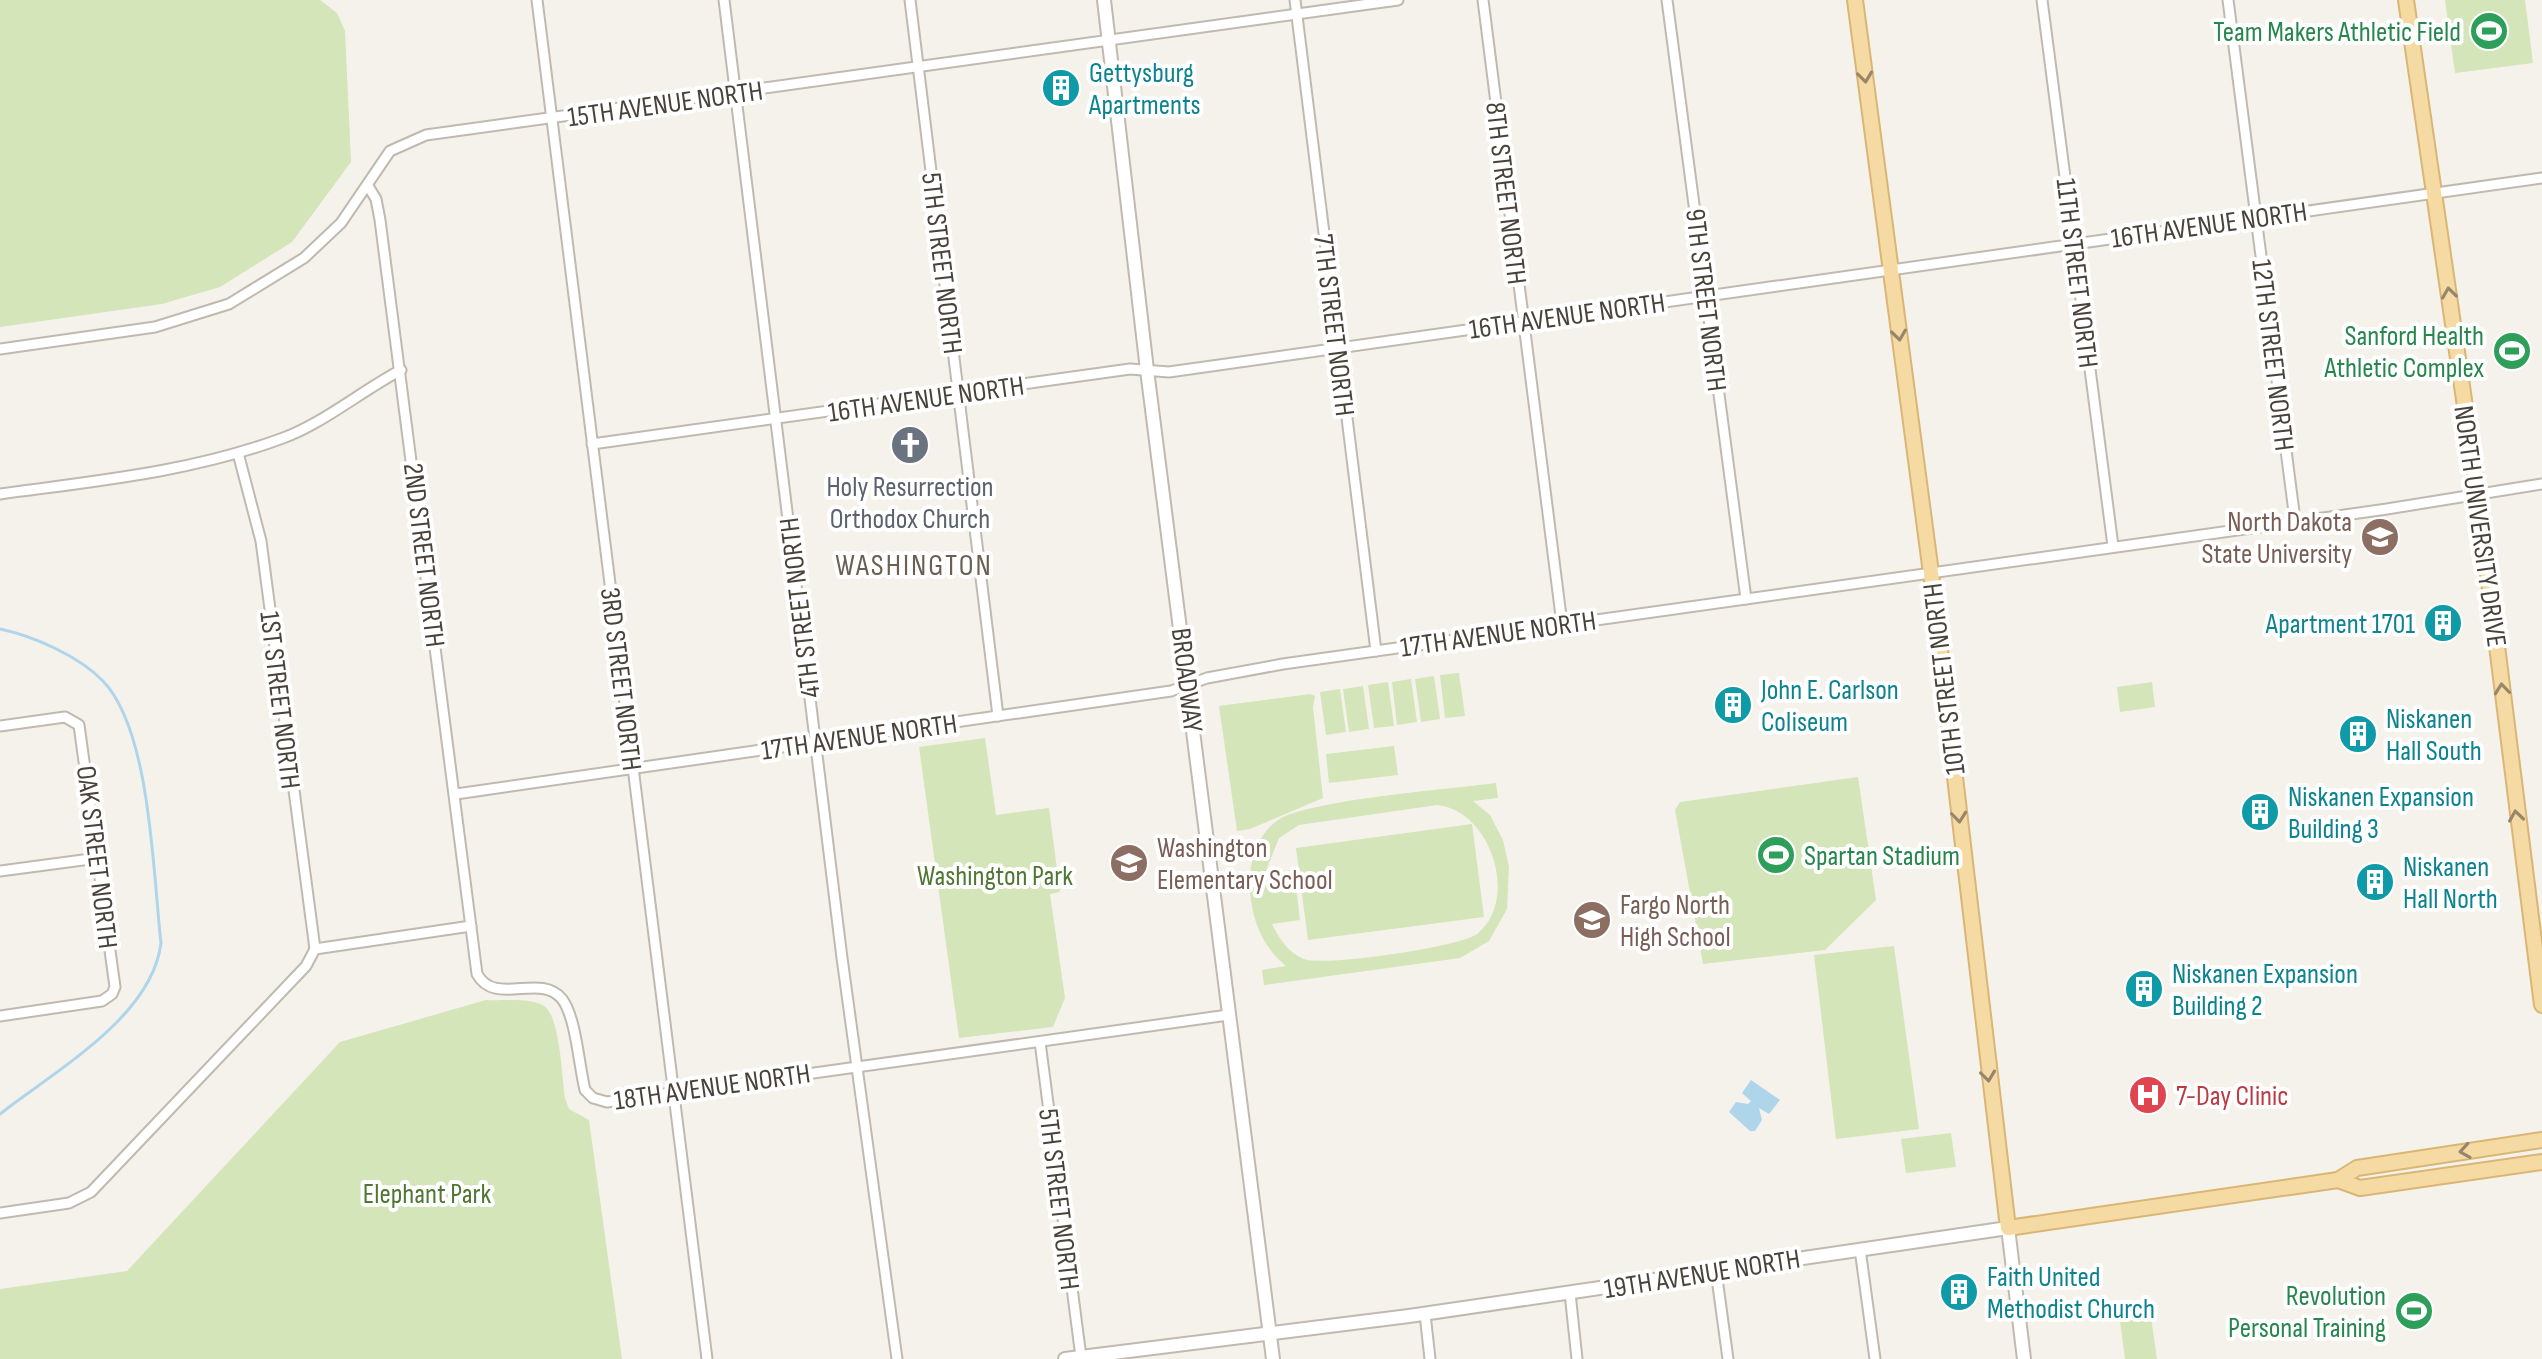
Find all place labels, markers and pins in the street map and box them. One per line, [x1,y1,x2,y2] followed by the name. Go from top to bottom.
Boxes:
[2468,10,2510,52] sports icon: Team Makers Athletic Field
[2213,16,2461,49] place label: Team Makers Athletic Field
[1088,57,1201,122] place label: Gettysburg Apartments
[1040,67,1082,109] building icon: Gettysburg Apartments
[2323,320,2484,385] place label: Sanford Health Athletic Complex
[2491,330,2533,372] sports icon: Sanford Health Athletic Complex
[889,424,931,466] church icon: Holy Resurrection Orthodox Church
[826,471,994,536] place label: Holy Resurrection Orthodox Church
[2202,506,2352,571] place label: North Dakota State University
[2359,516,2401,558] school or university icon: North Dakota State University
[2422,602,2464,644] building icon: Apartment 1701
[2265,608,2415,641] place label: Apartment 1701
[1760,674,1899,739] place label: John E. Carlson Coliseum
[1712,684,1754,726] building icon: John E. Carlson Coliseum
[2386,703,2482,768] place label: Niskanen Hall South
[2337,713,2379,755] building icon: Niskanen Hall South
[2288,781,2474,846] place label: Niskanen Expansion Building 3
[2239,791,2281,833] building icon: Niskanen Expansion Building 3
[1157,832,1333,897] place label: Washington Elementary School
[1755,834,1797,876] sports icon: Spartan Stadium
[1804,840,1960,873] place label: Spartan Stadium
[1108,842,1150,884] school or university icon: Washington Elementary School
[2403,851,2498,916] place label: Niskanen Hall North
[2354,861,2396,903] building icon: Niskanen Hall North
[1620,889,1731,954] place label: Fargo North High School
[1571,899,1613,941] school or university icon: Fargo North High School
[2172,958,2358,1023] place label: Niskanen Expansion Building 2
[2123,968,2165,1010] building icon: Niskanen Expansion Building 2
[2127,1074,2169,1116] hospital icon: 7-Day Clinic
[2176,1080,2289,1113] place label: 7-Day Clinic
[1987,1261,2155,1326] place label: Faith United Methodist Church
[1938,1271,1980,1313] building icon: Faith United Methodist Church
[2228,1280,2386,1345] place label: Revolution Personal Training
[2393,1290,2435,1332] sports icon: Revolution Personal Training

